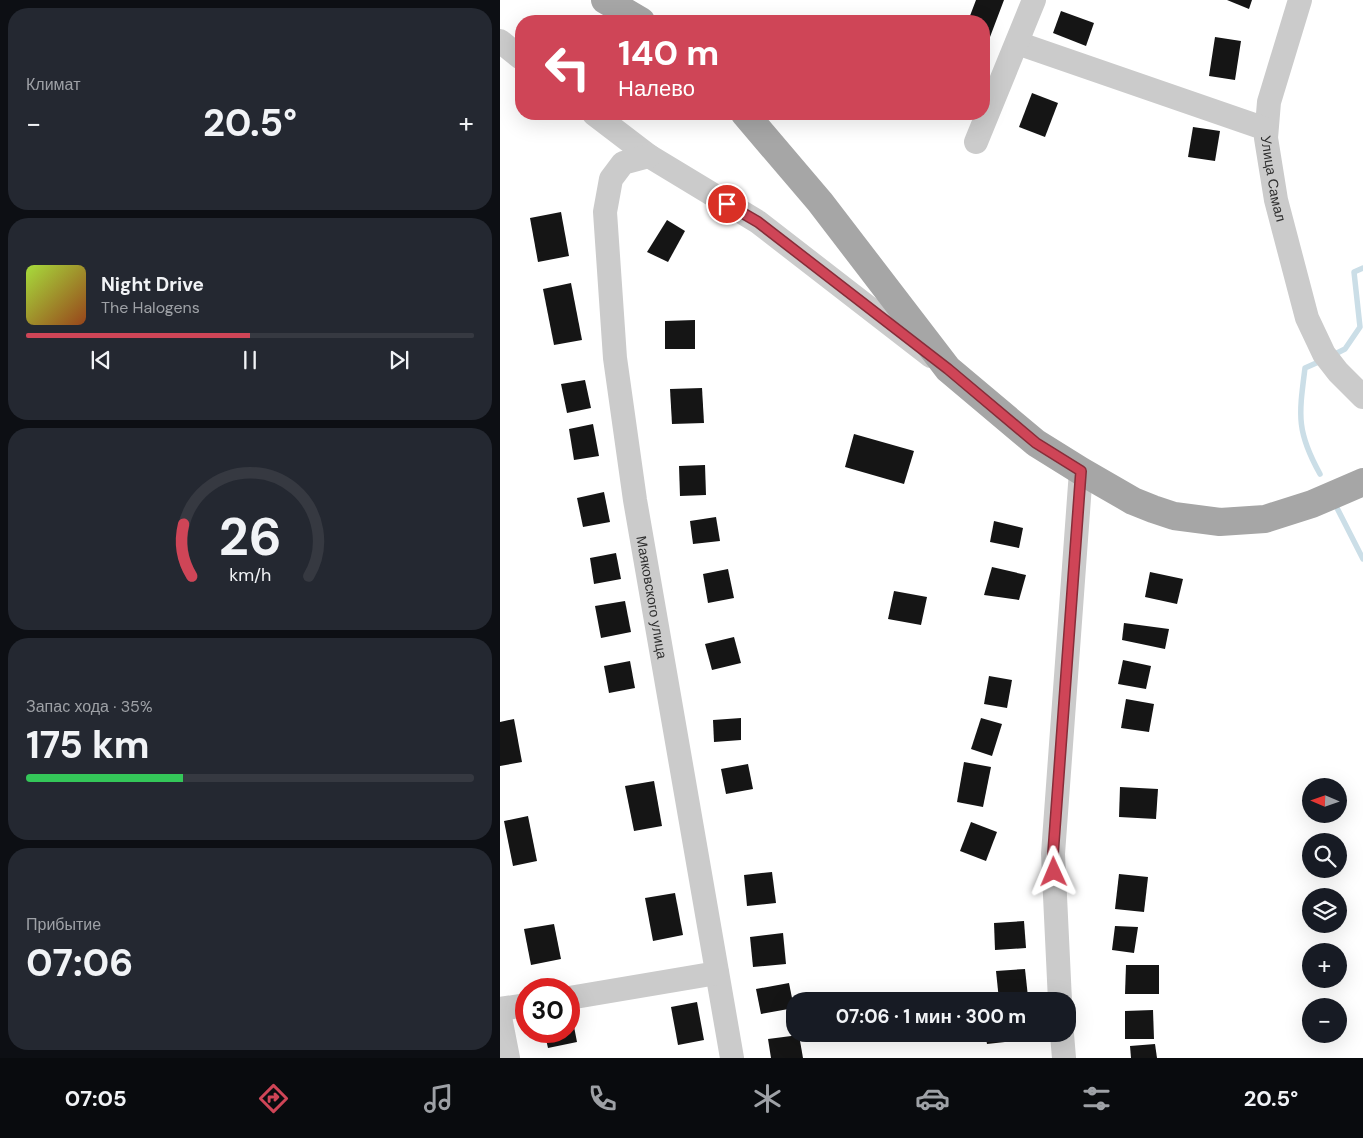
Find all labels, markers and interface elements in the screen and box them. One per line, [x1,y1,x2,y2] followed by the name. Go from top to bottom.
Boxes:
[618,30,719,76] text: 140 m
[535,35,600,100] icon: left
[26,74,80,95] text: Климат
[618,74,695,103] text: Налево
[203,98,297,148] text: 20.5°
[26,105,41,142] text: −
[459,105,474,142] text: +
[1257,134,1290,224] street label: Улица Самал
[706,183,748,225] pin
[713,190,741,218] icon: arrive
[101,272,204,297] text: Night Drive
[101,297,200,318] text: The Halogens
[87,346,115,374] icon: previous
[236,346,264,374] icon: pause
[385,346,413,374] icon: next
[219,503,281,571] text: 26
[632,534,671,660] street label: Маяковского улица
[229,563,271,587] text: km/h
[26,696,152,717] text: Запас хода · 35%
[26,720,150,770] text: 175 km
[1302,778,1348,822] north arrow
[1302,778,1347,1043] map controls
[1302,833,1347,878] button: search
[1027,845,1079,897] position arrow
[1302,888,1347,933] button: layers
[26,914,101,935] text: Прибытие
[26,938,133,988] text: 07:06
[1302,943,1347,988] button: +
[515,978,580,1043] speed limit sign: 30
[1302,998,1347,1043] button: −
[836,1004,1026,1029] text: 07:06 · 1 мин · 300 m
[256,1081,291,1116] icon: directions
[421,1081,456,1116] icon: music
[585,1081,620,1116] icon: phone
[750,1081,785,1116] icon: climate
[915,1081,950,1116] icon: car
[1079,1081,1114,1116] icon: filters
[65,1084,127,1113] text: 07:05
[1244,1084,1298,1113] text: 20.5°

